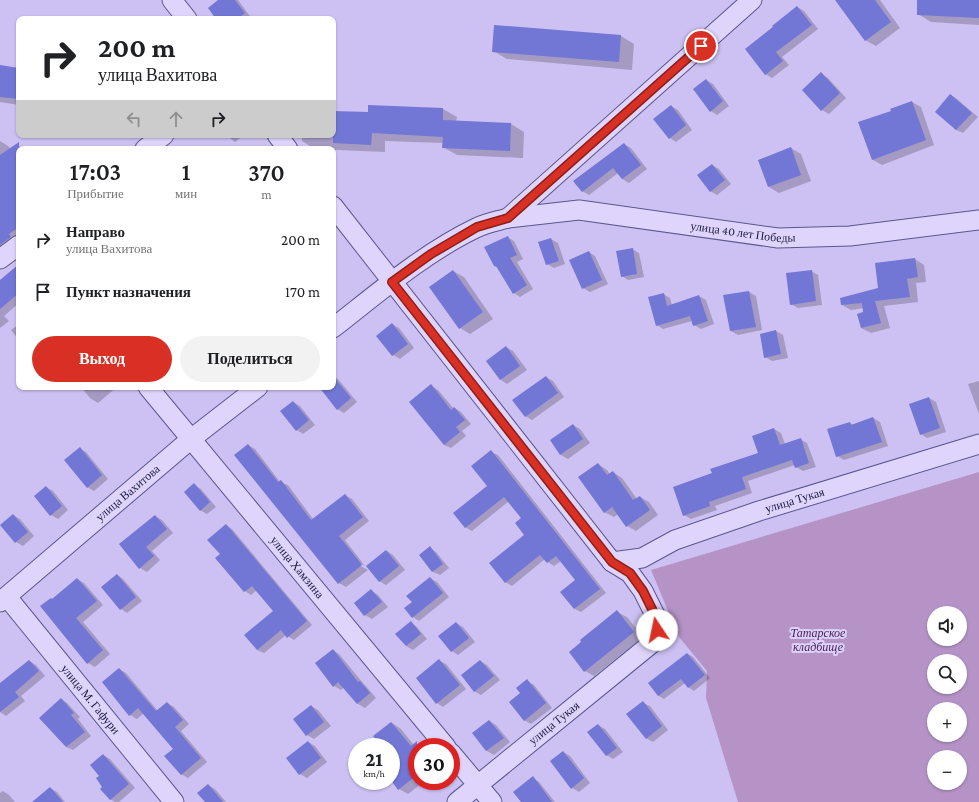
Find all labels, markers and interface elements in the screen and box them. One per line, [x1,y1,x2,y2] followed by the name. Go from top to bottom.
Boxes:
[684,29,718,63] pin
[32,32,84,84] icon: right
[98,32,175,63] text: 200 m
[690,35,712,57] icon: arrive
[98,65,217,85] text: улица Вахитова
[123,108,145,130] icon: left
[165,108,187,130] icon: ahead
[207,108,229,130] icon: right
[70,158,121,185] text: 17:03
[182,158,190,185] text: 1
[248,159,285,186] text: 370
[67,186,124,201] text: Прибытие
[175,186,197,201] text: мин
[261,187,272,202] text: m
[690,219,796,245] street label: улица 40 лет Победы
[66,224,125,240] text: Направо
[32,229,54,251] icon: right
[281,232,320,248] text: 200 m
[66,241,152,256] text: улица Вахитова
[32,281,54,303] icon: arrive
[66,284,191,300] text: Пункт назначения
[285,284,320,300] text: 170 m
[32,336,172,382] button: Выход
[180,336,320,382] button: Поделиться
[93,461,163,524] street label: улица Вахитова
[763,484,826,516] street label: улица Тукая
[267,533,327,602] street label: улица Хамзина
[927,606,967,790] map controls
[927,606,967,646] button: sound
[636,609,678,651] position arrow
[791,626,846,654] park label: Татарское кладбище
[927,654,967,694] button: search
[58,662,123,737] street label: улица М. Гафури
[526,698,583,748] street label: улица Тукая
[927,702,967,742] button: +
[408,738,460,790] speed limit sign: 30
[365,748,383,770] text: 21
[927,750,967,790] button: −
[363,768,385,779] text: km/h

